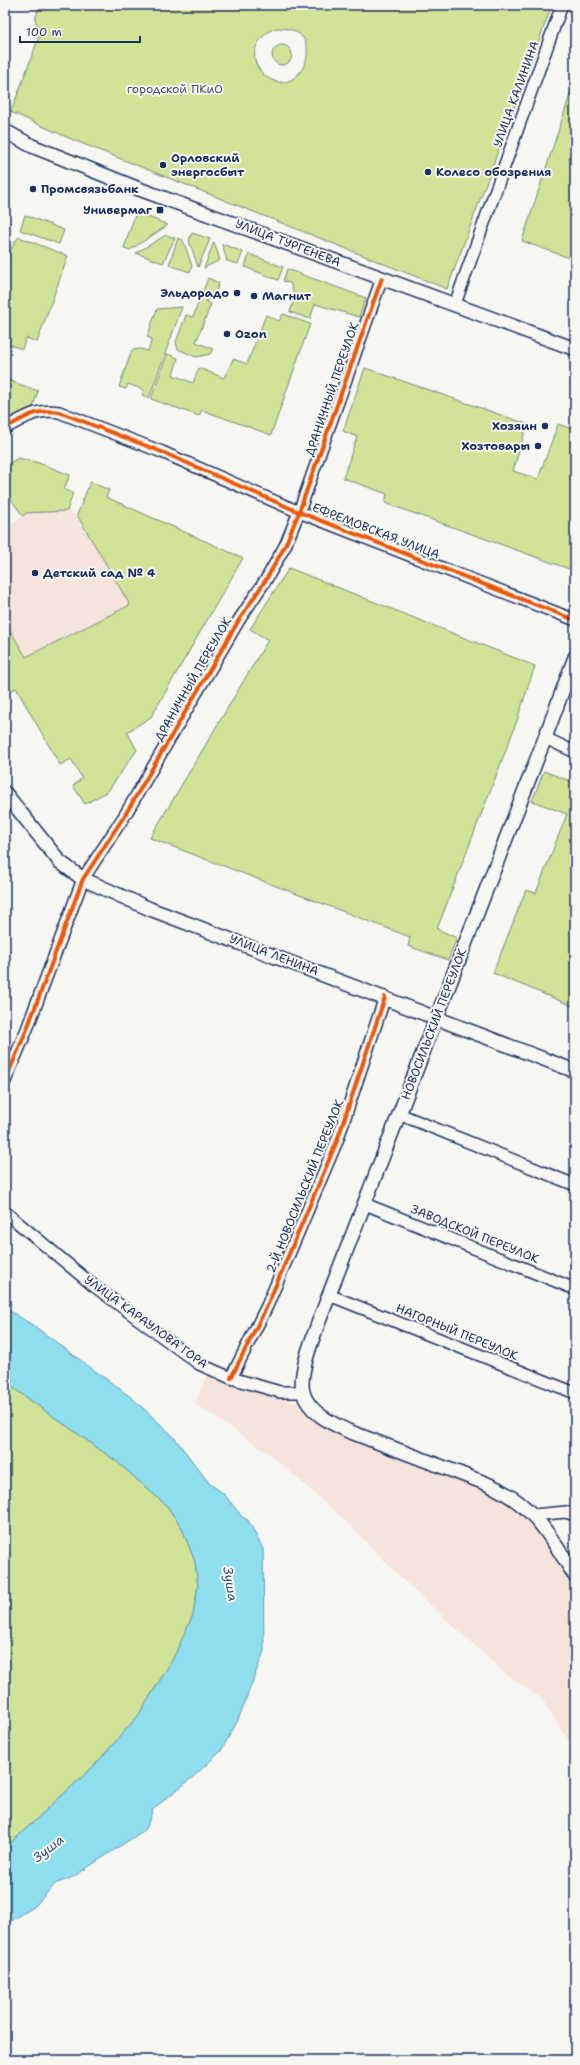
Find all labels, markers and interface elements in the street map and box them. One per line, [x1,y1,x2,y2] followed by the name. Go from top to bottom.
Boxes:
[20,18,140,44] scale bar
[26,24,62,40] text: 100 m
[489,38,543,149] street label: УЛИЦА КАЛИНИНА
[127,81,223,97] park label: городской ПКиО
[171,150,245,180] place label: Орловский энергосбыт
[158,160,168,170] marker: Орловский энергосбыт
[436,164,551,180] place label: Колесо обозрения
[423,167,433,177] marker: Колесо обозрения
[41,181,139,197] place label: Промсвязьбанк
[28,184,38,194] marker: Промсвязьбанк
[83,202,153,218] place label: Универмаг
[155,205,165,215] marker: Универмаг
[233,216,343,271] street label: УЛИЦА ТУРГЕНЕВА
[161,285,229,301] place label: Эльдорадо
[232,288,242,298] marker: Эльдорадо
[262,288,312,304] place label: Магнит
[249,291,259,301] marker: Магнит
[302,320,363,458] street label: ДРАНИЧНЫЙ ПЕРЕУЛОК
[235,326,267,342] place label: Ozon
[222,329,232,339] marker: Ozon
[492,418,537,434] place label: Хозяин
[540,421,550,431] marker: Хозяин
[462,438,530,454] place label: Хозтовары
[533,441,543,451] marker: Хозтовары
[310,499,442,563] street label: ЕФРЕМОВСКАЯ УЛИЦА
[43,565,156,581] place label: Детский сад № 4
[30,568,40,578] marker: Детский сад № 4
[151,614,235,744] street label: ДРАНИЧНЫЙ ПЕРЕУЛОК
[227,931,321,979] street label: УЛИЦА ЛЕНИНА
[398,946,470,1102] street label: НОВОСИЛЬСКИЙ ПЕРЕУЛОК
[263,1096,347,1275] street label: 2-Й НОВОСИЛЬСКИЙ ПЕРЕУЛОК
[409,1201,542,1267] street label: ЗАВОДСКОЙ ПЕРЕУЛОК
[81,1272,211,1372] street label: УЛИЦА КАРАУЛОВА ГОРА
[393,1300,521,1364] street label: НАГОРНЫЙ ПЕРЕУЛОК
[219,1566,242,1603] water label: Зуша
[29,1831,67,1866] water label: Зуша

